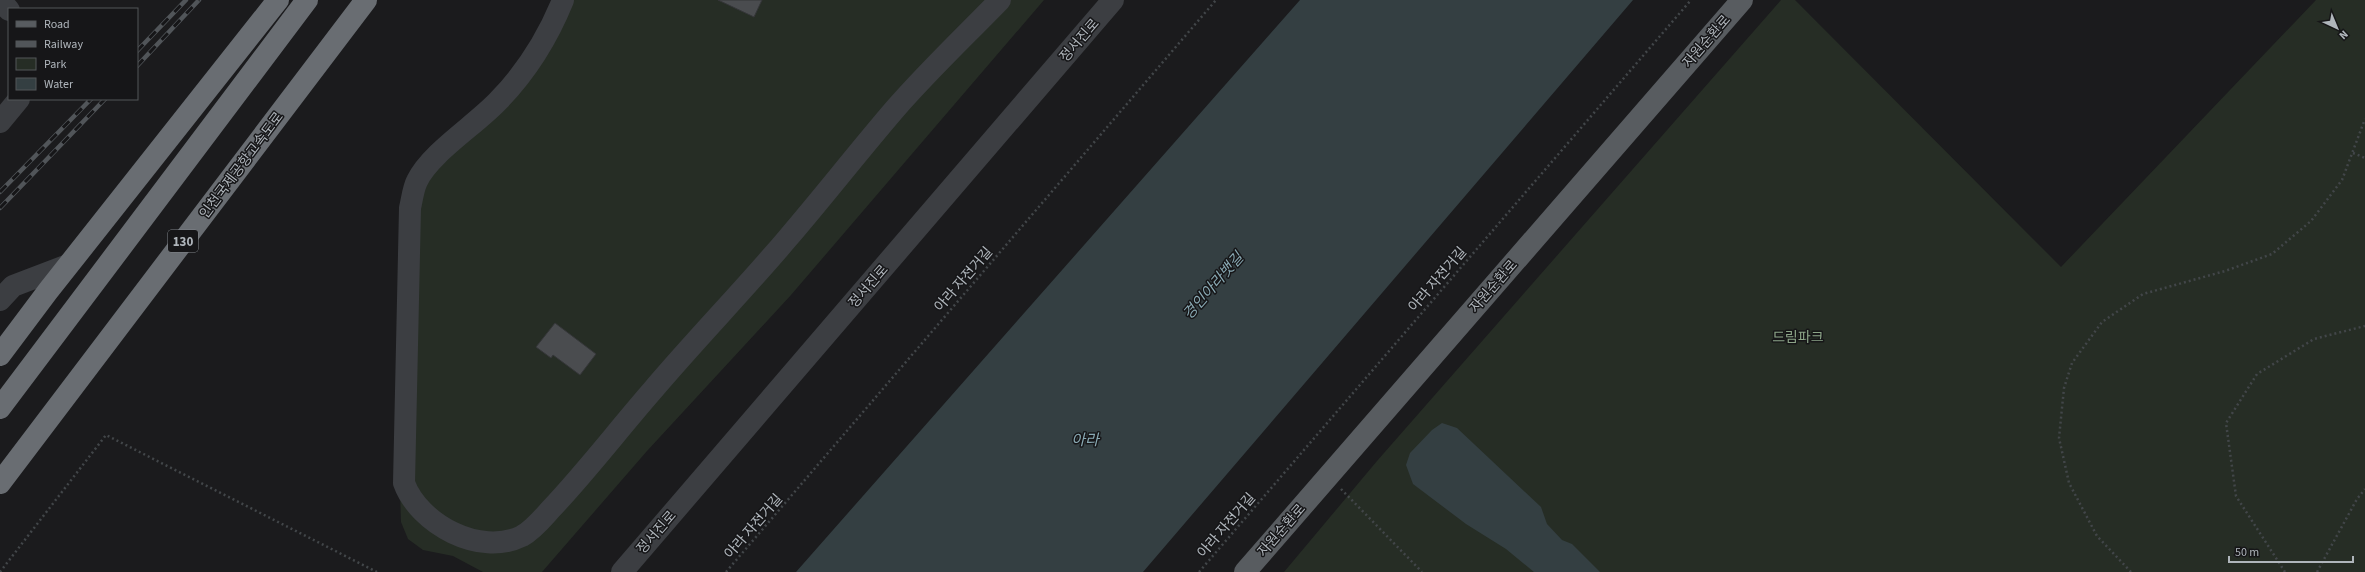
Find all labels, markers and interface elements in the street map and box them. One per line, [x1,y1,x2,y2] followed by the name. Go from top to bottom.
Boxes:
[8,8,138,100] legend
[2317,8,2357,48] north arrow
[1678,11,1736,73] street label: 자원순환로
[1055,15,1104,67] street label: 정서진로
[44,16,70,33] text: Road
[2336,27,2351,43] text: N
[44,36,83,53] text: Railway
[44,56,66,73] text: Park
[44,76,74,93] text: Water
[195,108,289,223] street label: 인천국제공항고속도로
[168,230,198,252] road number: 130
[930,243,998,316] street label: 아라 자전거길
[1404,243,1472,316] street label: 아라 자전거길
[1178,247,1249,324] water label: 경인아라뱃길
[1465,256,1523,318] street label: 자원순환로
[844,261,893,313] street label: 정서진로
[1772,328,1824,348] park label: 드림파크
[1071,430,1101,451] water label: 아라
[1193,489,1261,562] street label: 아라 자전거길
[720,490,788,563] street label: 아라 자전거길
[1253,500,1311,562] street label: 자원순환로
[632,507,681,559] street label: 정서진로
[2229,538,2353,564] scale bar
[2235,544,2259,561] text: 50 m

